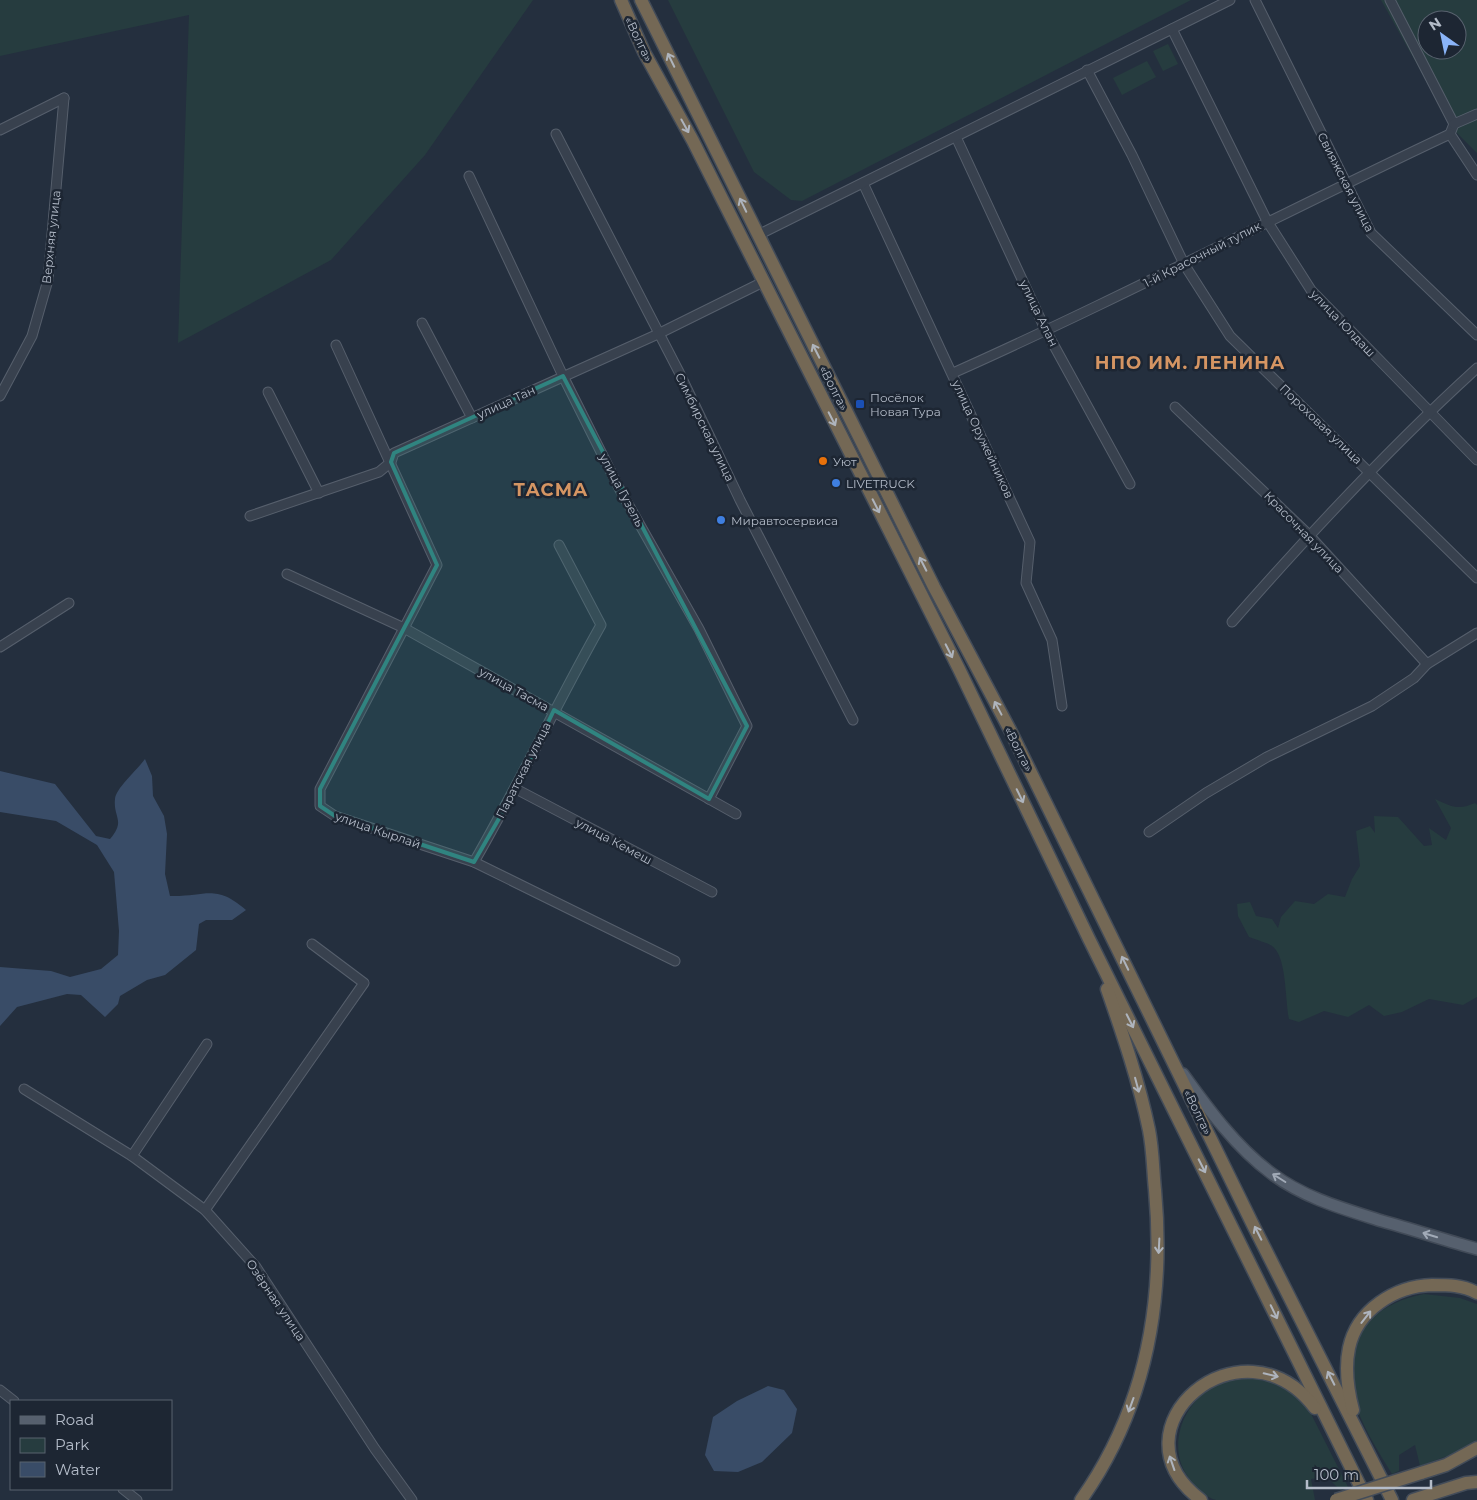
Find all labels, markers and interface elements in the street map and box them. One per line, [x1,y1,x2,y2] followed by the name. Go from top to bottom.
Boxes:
[1417,10,1467,60] north arrow
[1425,13,1445,35] text: N
[622,14,656,64] street label: «Волга»
[666,52,676,67] one-way arrow
[680,118,690,132] one-way arrow
[1314,130,1378,234] street label: Свияжская улица
[39,189,63,285] street label: Верхняя улица
[738,198,747,213] one-way arrow
[1141,218,1263,290] street label: 1-й Красочный тупик
[1016,276,1062,349] street label: улица Алан
[1307,286,1379,360] street label: улица Юлдаш
[811,343,821,358] one-way arrow
[1095,352,1285,374] district label: НПО ИМ. ЛЕНИНА
[816,363,852,413] street label: «Волга»
[672,370,738,484] street label: Симбирская улица
[949,377,1017,501] street label: улица Оружейников
[1277,381,1365,467] street label: Пороховая улица
[474,382,537,422] street label: улица Тан
[870,390,941,419] place label: Посёлок Новая Тура
[854,398,866,410] marker: Посёлок Новая Тура
[827,412,837,427] one-way arrow
[596,450,648,529] street label: улица Гузель
[833,454,857,469] place label: Уют
[817,455,829,467] marker: Уют
[846,476,915,491] place label: LIVETRUCK
[830,477,842,489] marker: LIVETRUCK
[514,479,588,501] district label: ТАСМА
[1261,488,1347,576] street label: Красочная улица
[872,498,881,513] one-way arrow
[731,513,838,528] place label: Миравтосервиса
[715,514,727,526] marker: Миравтосервиса
[918,557,927,572] one-way arrow
[944,643,954,658] one-way arrow
[476,663,552,714] street label: улица Тасма
[993,701,1002,716] one-way arrow
[492,719,554,821] street label: Паратская улица
[1001,724,1037,774] street label: «Волга»
[1016,788,1025,803] one-way arrow
[332,808,423,852] street label: улица Кырлай
[572,814,655,867] street label: улица Кемеш
[1120,956,1130,971] one-way arrow
[1125,1013,1135,1028] one-way arrow
[1133,1077,1143,1093] one-way arrow
[1181,1087,1215,1137] street label: «Волга»
[1198,1158,1207,1173] one-way arrow
[1272,1173,1286,1183] one-way arrow
[1252,1226,1262,1241] one-way arrow
[1423,1230,1439,1240] one-way arrow
[1154,1237,1163,1253] one-way arrow
[243,1256,309,1344] street label: Озёрная улица
[1270,1304,1279,1319] one-way arrow
[1361,1310,1372,1323] one-way arrow
[1263,1371,1279,1381] one-way arrow
[1326,1371,1335,1386] one-way arrow
[1126,1397,1135,1412] one-way arrow
[10,1400,172,1490] legend
[55,1410,94,1429] text: Road
[55,1435,89,1454] text: Park
[1167,1455,1176,1471] one-way arrow
[1307,1458,1431,1490] scale bar
[55,1460,101,1479] text: Water
[1314,1465,1359,1484] text: 100 m

